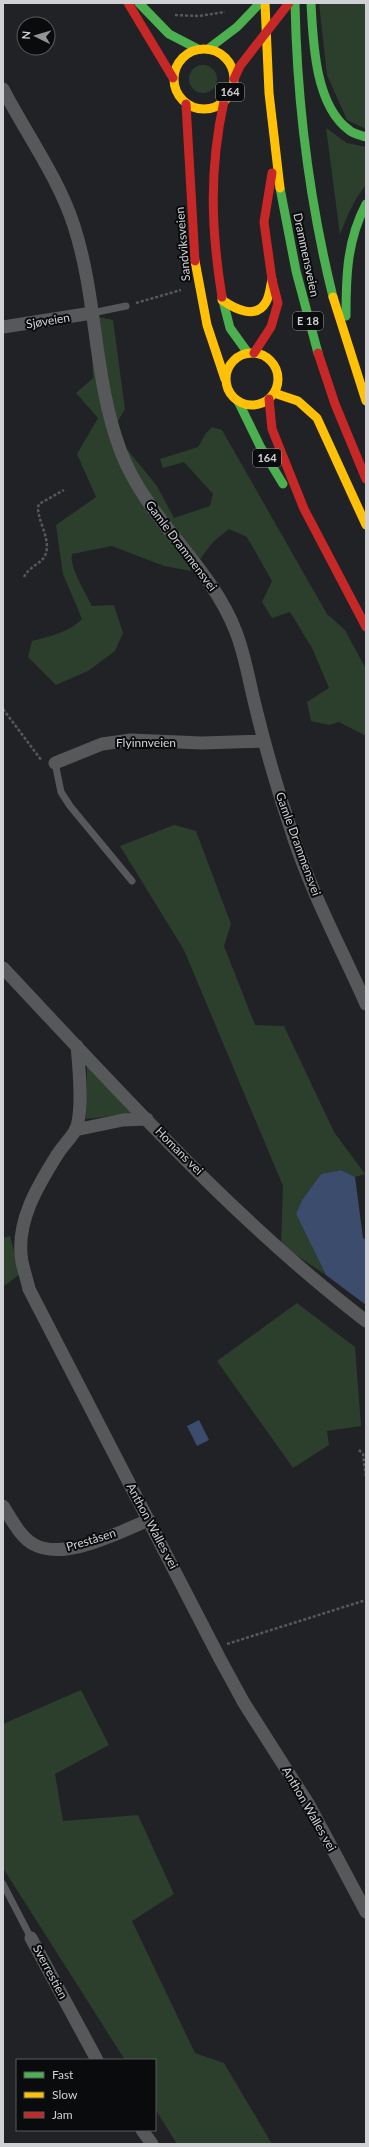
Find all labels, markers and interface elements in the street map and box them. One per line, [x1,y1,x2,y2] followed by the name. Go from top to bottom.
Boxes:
[16,16,56,56] north arrow
[19,30,32,40] text: N
[216,83,244,101] road number: 164
[172,206,193,282] street label: Sandviksveien
[290,212,323,298] street label: Drammensveien
[25,310,71,331] street label: Sjøveien
[293,312,323,330] road number: E 18
[253,449,281,467] road number: 164
[143,498,220,594] street label: Gamle Drammensvei
[116,735,176,750] street label: Flyinnveien
[273,790,324,898] street label: Gamle Drammensvei
[152,1124,206,1178] street label: Homans vei
[124,1480,181,1571] street label: Anthon Walles vei
[64,1525,118,1554] street label: Preståsen
[279,1764,340,1854] street label: Anthon Walles vei
[30,1942,71,2001] street label: Sverrestien
[16,2059,156,2131] legend
[52,2067,74,2082] text: Fast
[52,2087,78,2102] text: Slow
[52,2107,73,2122] text: Jam

